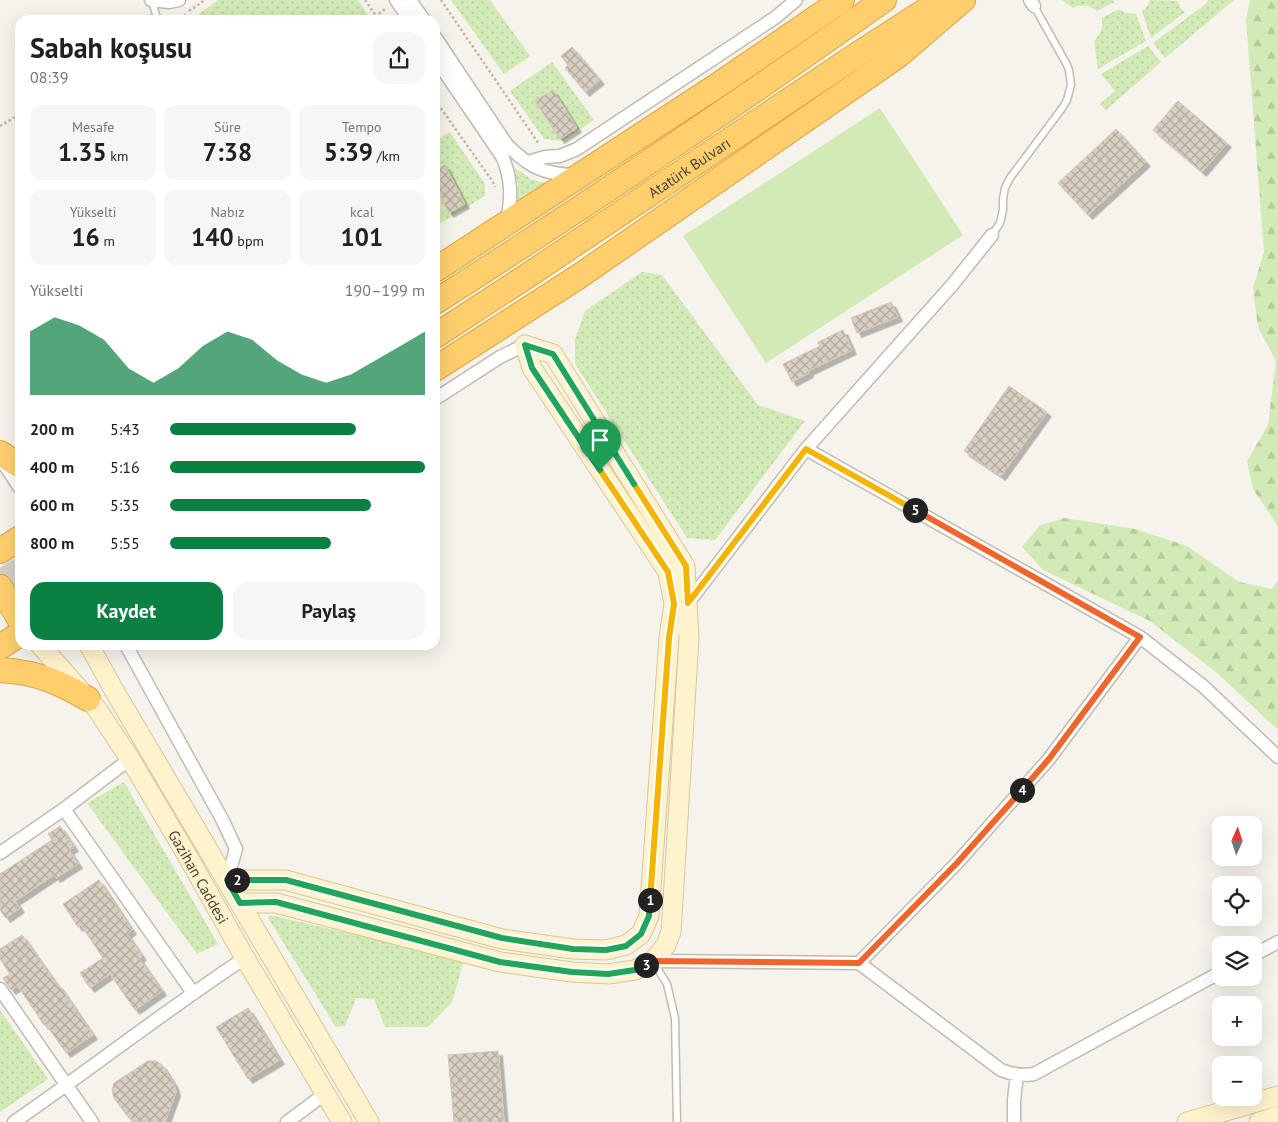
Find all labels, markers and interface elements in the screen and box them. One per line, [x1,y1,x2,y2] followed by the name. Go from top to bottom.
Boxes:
[30,29,192,66] text: Sabah koşusu
[373,32,425,84] button: share
[30,67,68,87] text: 08:39
[72,118,114,136] text: Mesafe
[214,118,241,136] text: Süre
[342,118,382,136] text: Tempo
[644,133,734,202] street label: Atatürk Bulvarı
[58,136,107,168] text: 1.35
[203,136,252,168] text: 7:38
[324,136,373,168] text: 5:39
[107,147,128,165] text: km
[373,147,400,165] text: /km
[70,203,117,221] text: Yükselti
[211,203,244,221] text: Nabız
[350,203,374,221] text: kcal
[71,221,100,253] text: 16
[191,221,234,253] text: 140
[341,221,383,253] text: 101
[100,232,115,250] text: m
[234,232,264,250] text: bpm
[30,280,83,300] text: Yükselti
[345,280,425,300] text: 190–199 m
[30,419,74,439] text: 200 m
[110,419,140,439] text: 5:43
[579,419,621,470] pin
[586,426,614,454] icon: arrive
[30,457,74,477] text: 400 m
[110,457,140,477] text: 5:16
[30,495,74,515] text: 600 m
[110,495,140,515] text: 5:35
[902,498,928,522] pin: 5
[912,501,919,519] text: 5
[30,533,74,553] text: 800 m
[110,533,140,553] text: 5:55
[30,582,223,640] button: Kaydet
[233,582,425,640] button: Paylaş
[1010,778,1034,802] pin: 4
[1019,781,1026,799] text: 4
[1212,816,1262,866] north arrow
[1212,816,1262,1106] map controls
[164,826,233,927] street label: Gazihan Caddesi
[224,868,250,892] pin: 2
[234,871,241,889] text: 2
[1212,876,1262,926] button: locate
[638,888,662,912] pin: 1
[647,891,654,909] text: 1
[1212,936,1262,986] button: layers
[634,952,658,978] pin: 3
[643,956,650,974] text: 3
[1212,996,1262,1046] button: +
[1212,1056,1262,1106] button: −

